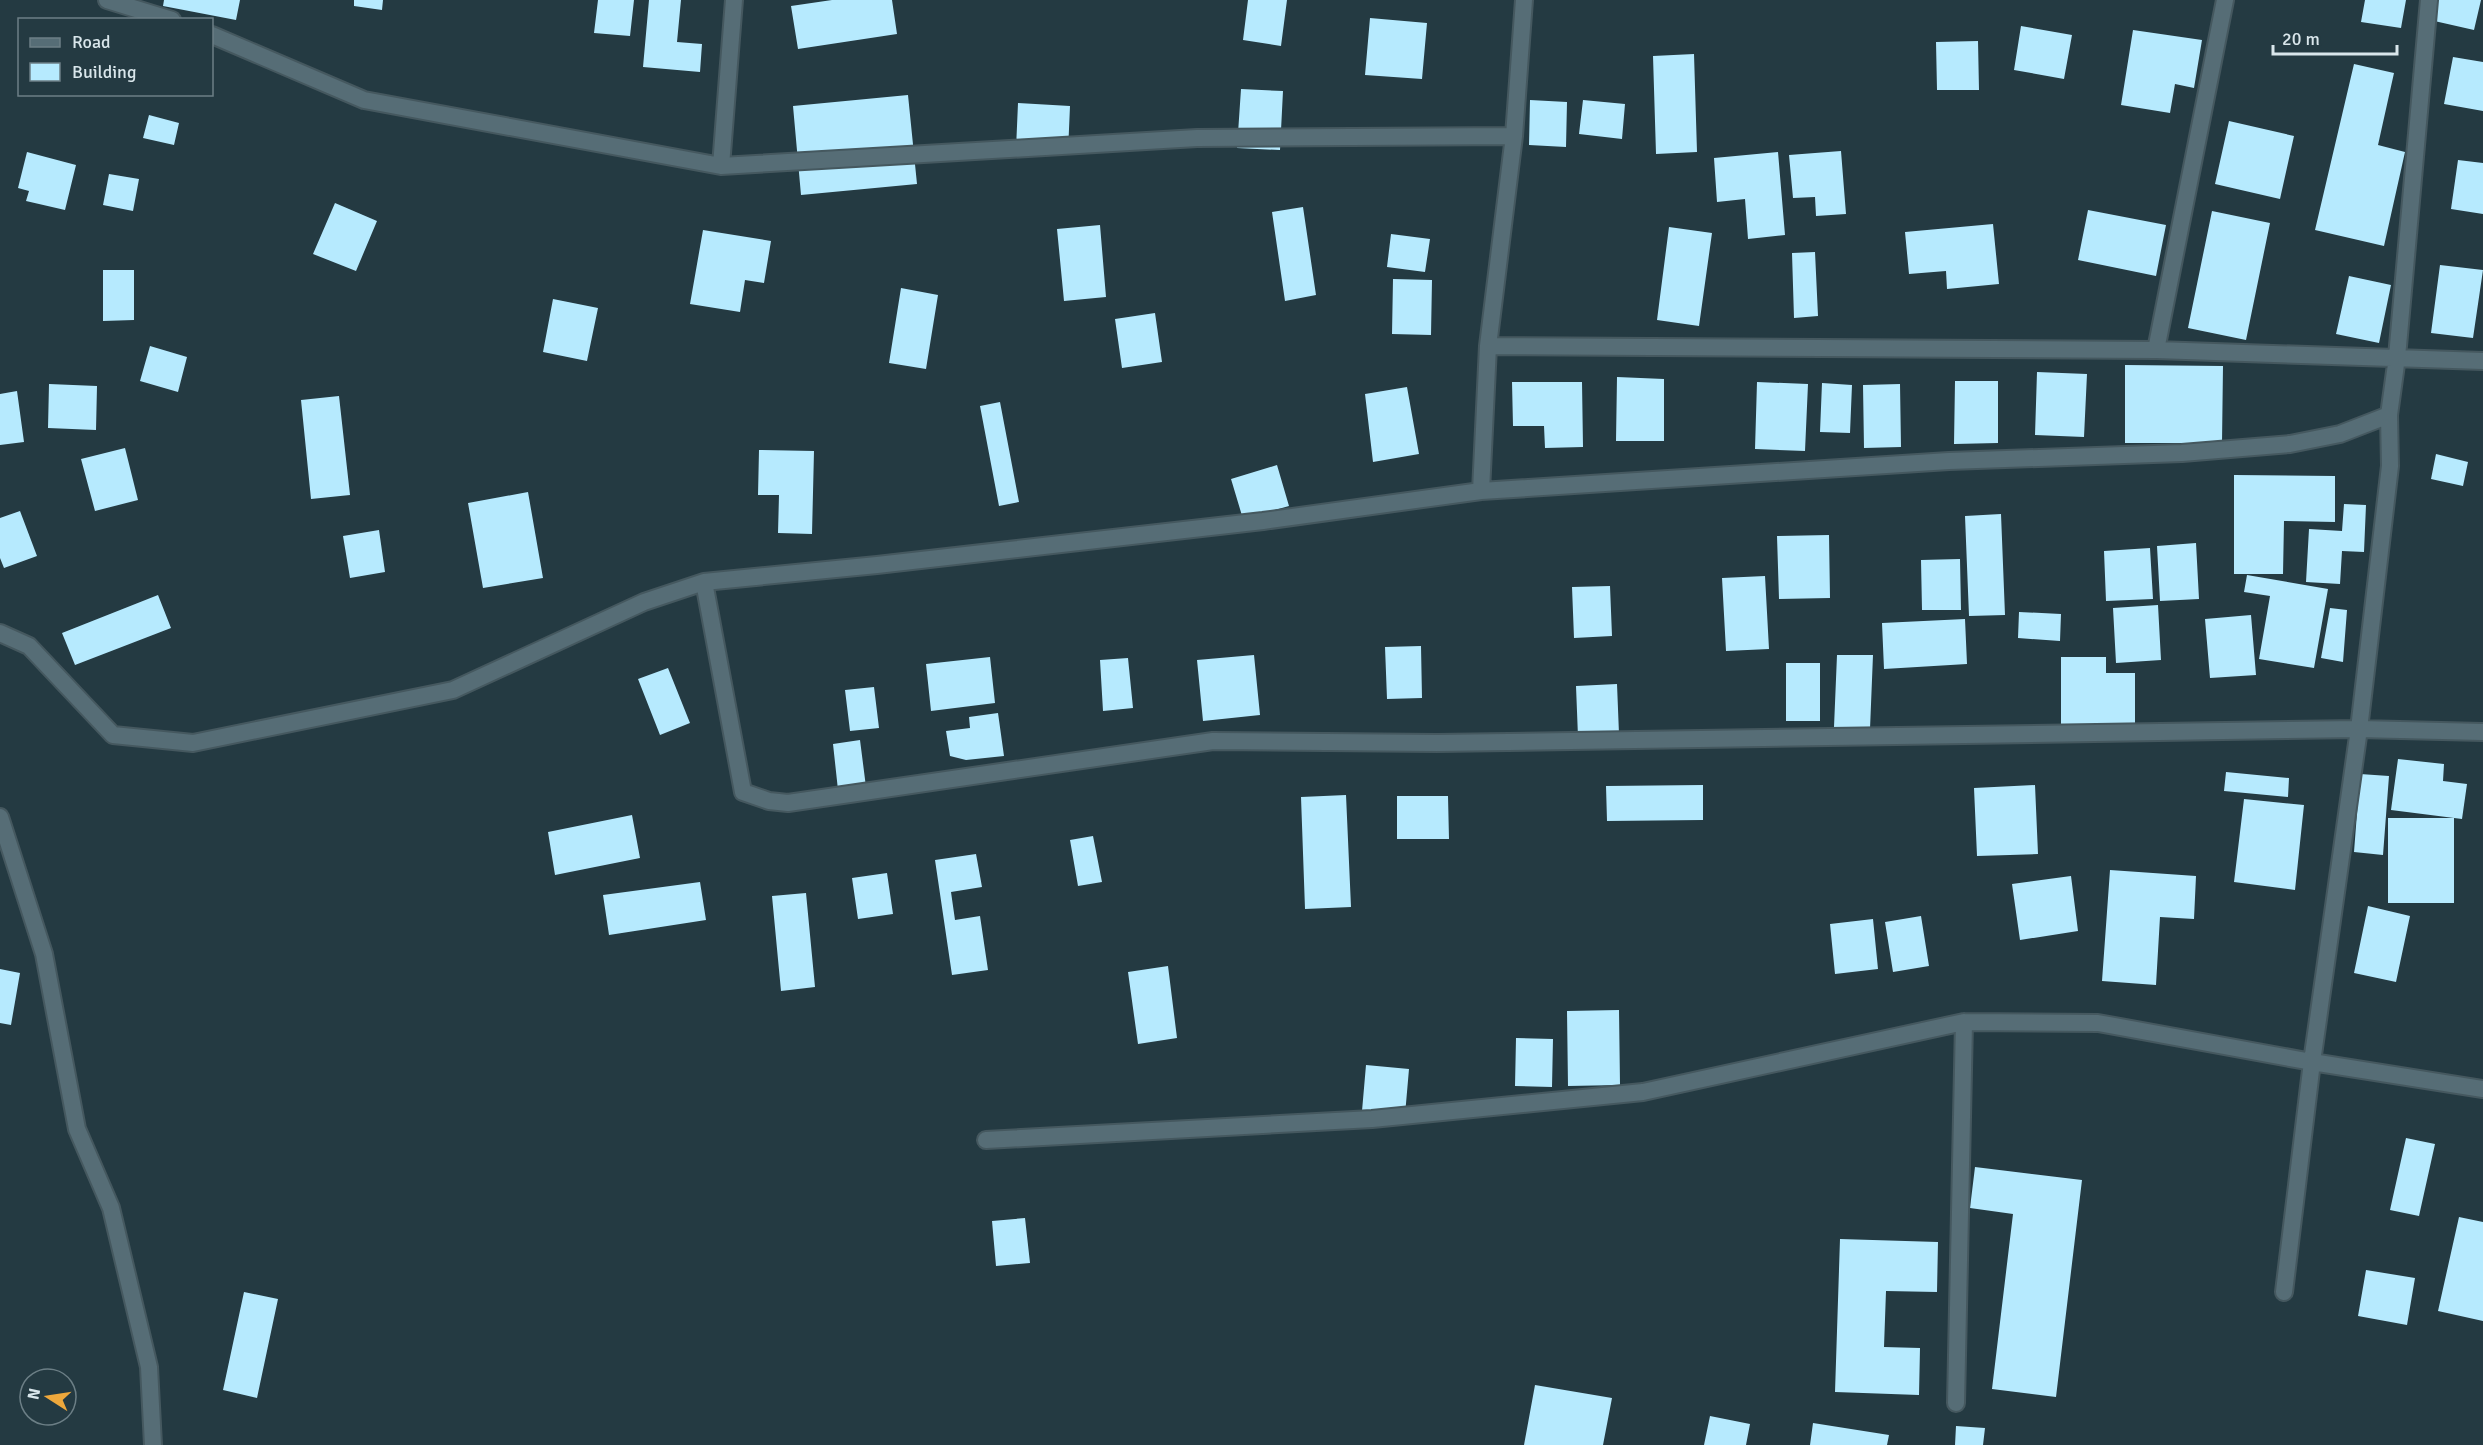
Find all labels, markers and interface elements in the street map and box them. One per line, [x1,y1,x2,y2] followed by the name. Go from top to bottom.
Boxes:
[18,18,213,96] legend
[2273,18,2398,56] scale bar
[2282,28,2320,50] text: 20 m
[72,31,111,53] text: Road
[72,61,136,83] text: Building
[18,1367,78,1427] north arrow
[23,1387,45,1402] text: N

